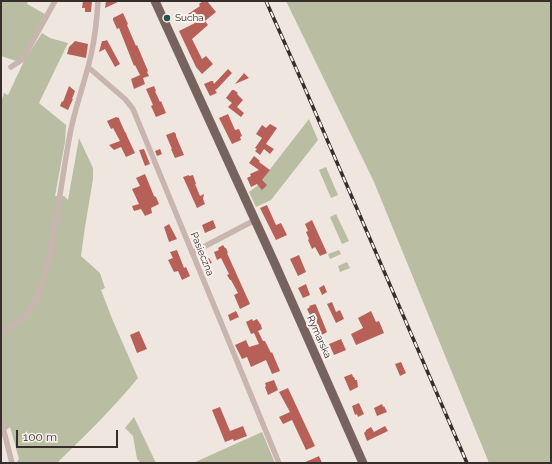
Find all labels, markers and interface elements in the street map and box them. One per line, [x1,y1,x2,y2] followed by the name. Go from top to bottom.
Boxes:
[175,12,204,24] place label: Sucha
[162,13,172,23] marker: Sucha
[188,230,216,278] street label: Pasieczna
[304,314,334,360] street label: Rymarska
[18,422,120,448] scale bar
[23,430,57,444] text: 100 m

